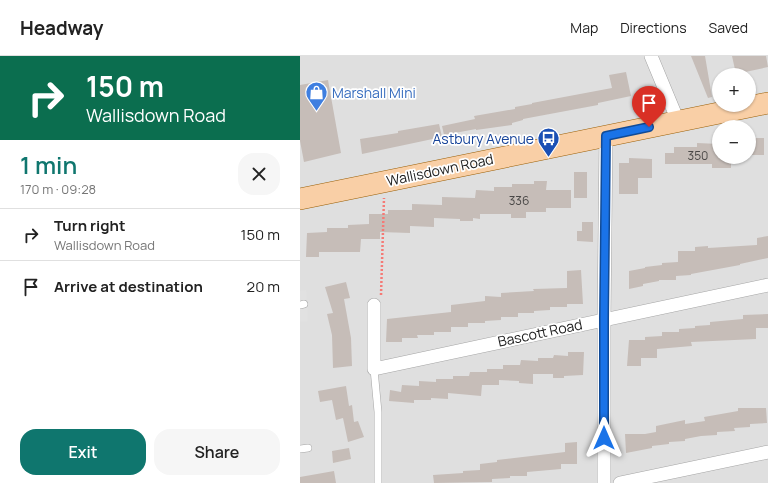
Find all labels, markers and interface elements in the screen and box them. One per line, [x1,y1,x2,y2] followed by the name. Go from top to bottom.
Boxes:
[20,15,103,41] text: Headway
[570,18,598,37] text: Map
[620,18,687,37] text: Directions
[709,18,748,37] text: Saved
[86,67,164,105] text: 150 m
[712,68,756,164] map controls
[712,68,756,112] button: +
[20,72,72,124] icon: right
[304,80,330,113] shop icon: Marshall Mini
[332,83,416,102] place label: Marshall Mini
[632,86,666,127] pin
[638,92,660,114] icon: arrive
[86,103,226,127] text: Wallisdown Road
[712,120,756,164] button: −
[536,126,562,159] bus stop icon: Astbury Avenue
[433,129,534,148] place label: Astbury Avenue
[688,147,708,164] house number: 350
[20,148,77,181] text: 1 min
[385,149,495,190] street label: Wallisdown Road
[238,153,280,195] button: close
[20,180,96,198] text: 170 m · 09:28
[509,192,529,209] house number: 336
[54,215,125,236] text: Turn right
[20,224,42,246] icon: right
[241,224,280,245] text: 150 m
[54,236,155,254] text: Wallisdown Road
[20,276,42,298] icon: arrive
[54,276,203,297] text: Arrive at destination
[247,276,280,297] text: 20 m
[496,314,584,351] street label: Bascott Road
[583,417,625,459] position arrow
[20,429,146,475] button: Exit
[154,429,280,475] button: Share

